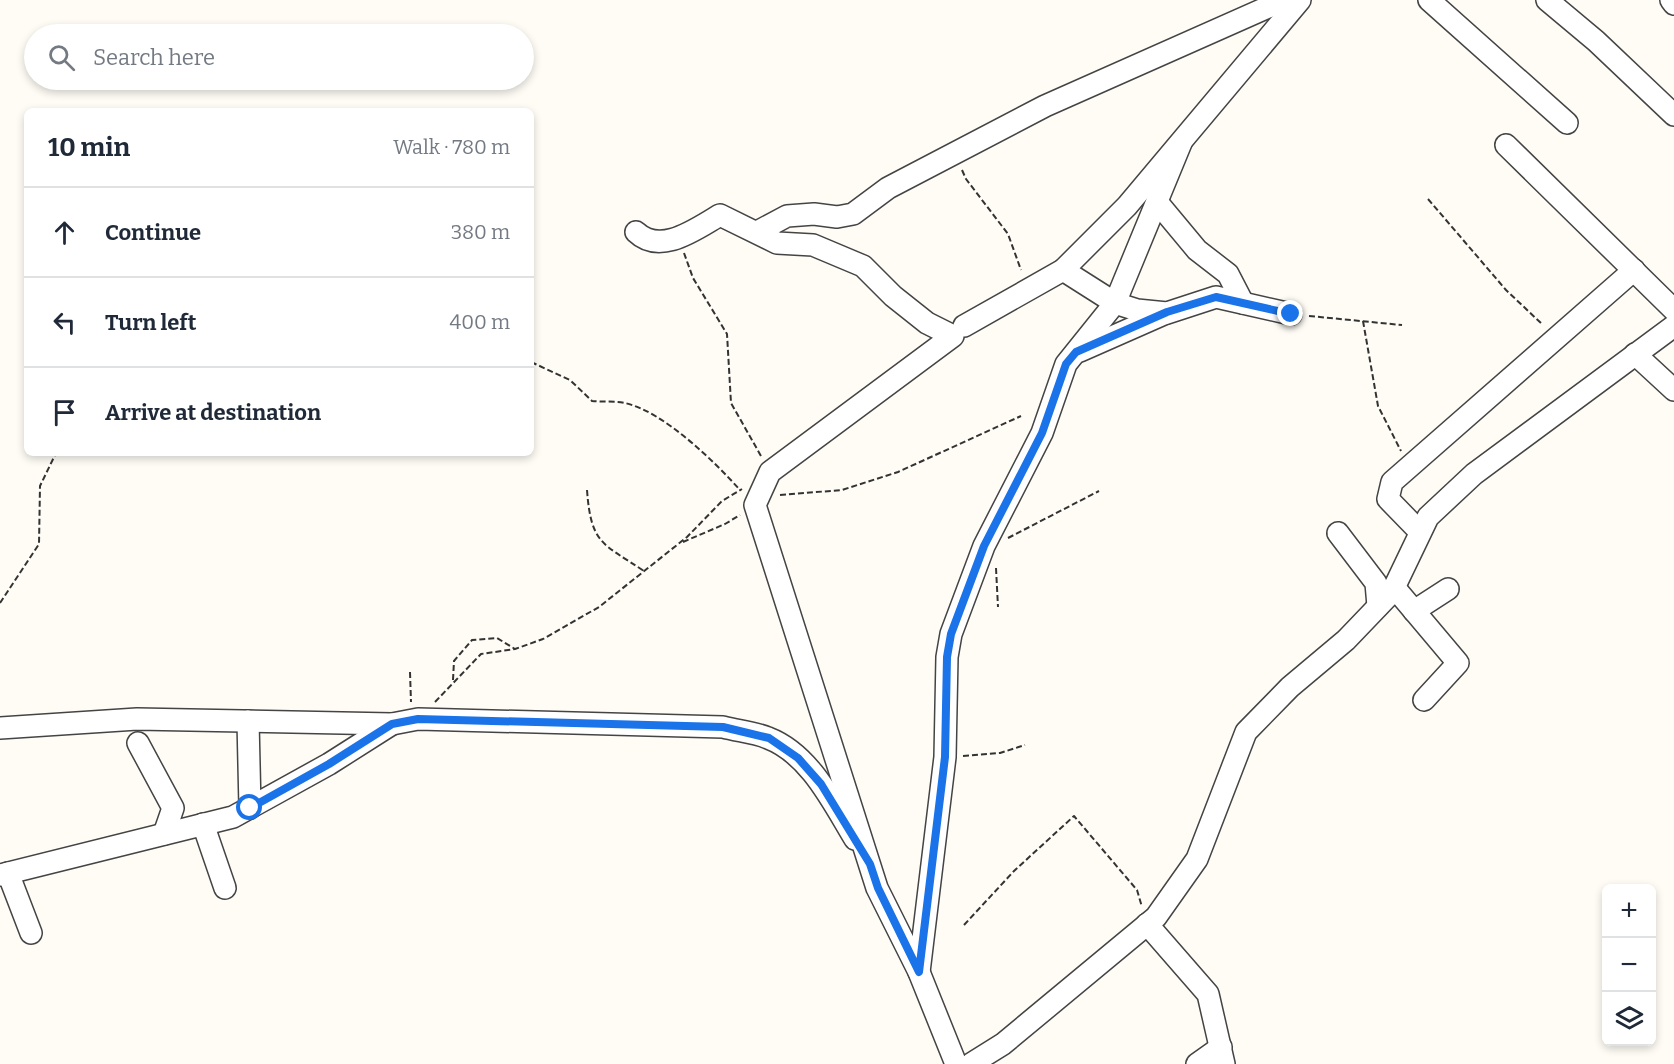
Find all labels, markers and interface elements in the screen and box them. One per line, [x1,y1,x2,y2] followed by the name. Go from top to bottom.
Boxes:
[24,24,534,90] search box
[45,41,78,74] icon: search
[93,44,215,71] text: Search here
[48,132,130,163] text: 10 min
[393,135,510,159] text: Walk · 780 m
[48,216,81,249] icon: ahead
[105,219,201,246] text: Continue
[451,220,510,244] text: 380 m
[1277,300,1303,326] route end
[48,306,81,339] icon: left
[105,309,197,336] text: Turn left
[450,310,510,334] text: 400 m
[48,396,81,429] icon: arrive
[105,399,321,426] text: Arrive at destination
[236,794,262,820] route start
[1602,884,1656,1046] map controls
[1602,884,1656,938] button: +
[1602,938,1656,992] button: −
[1602,992,1656,1046] button: layers

